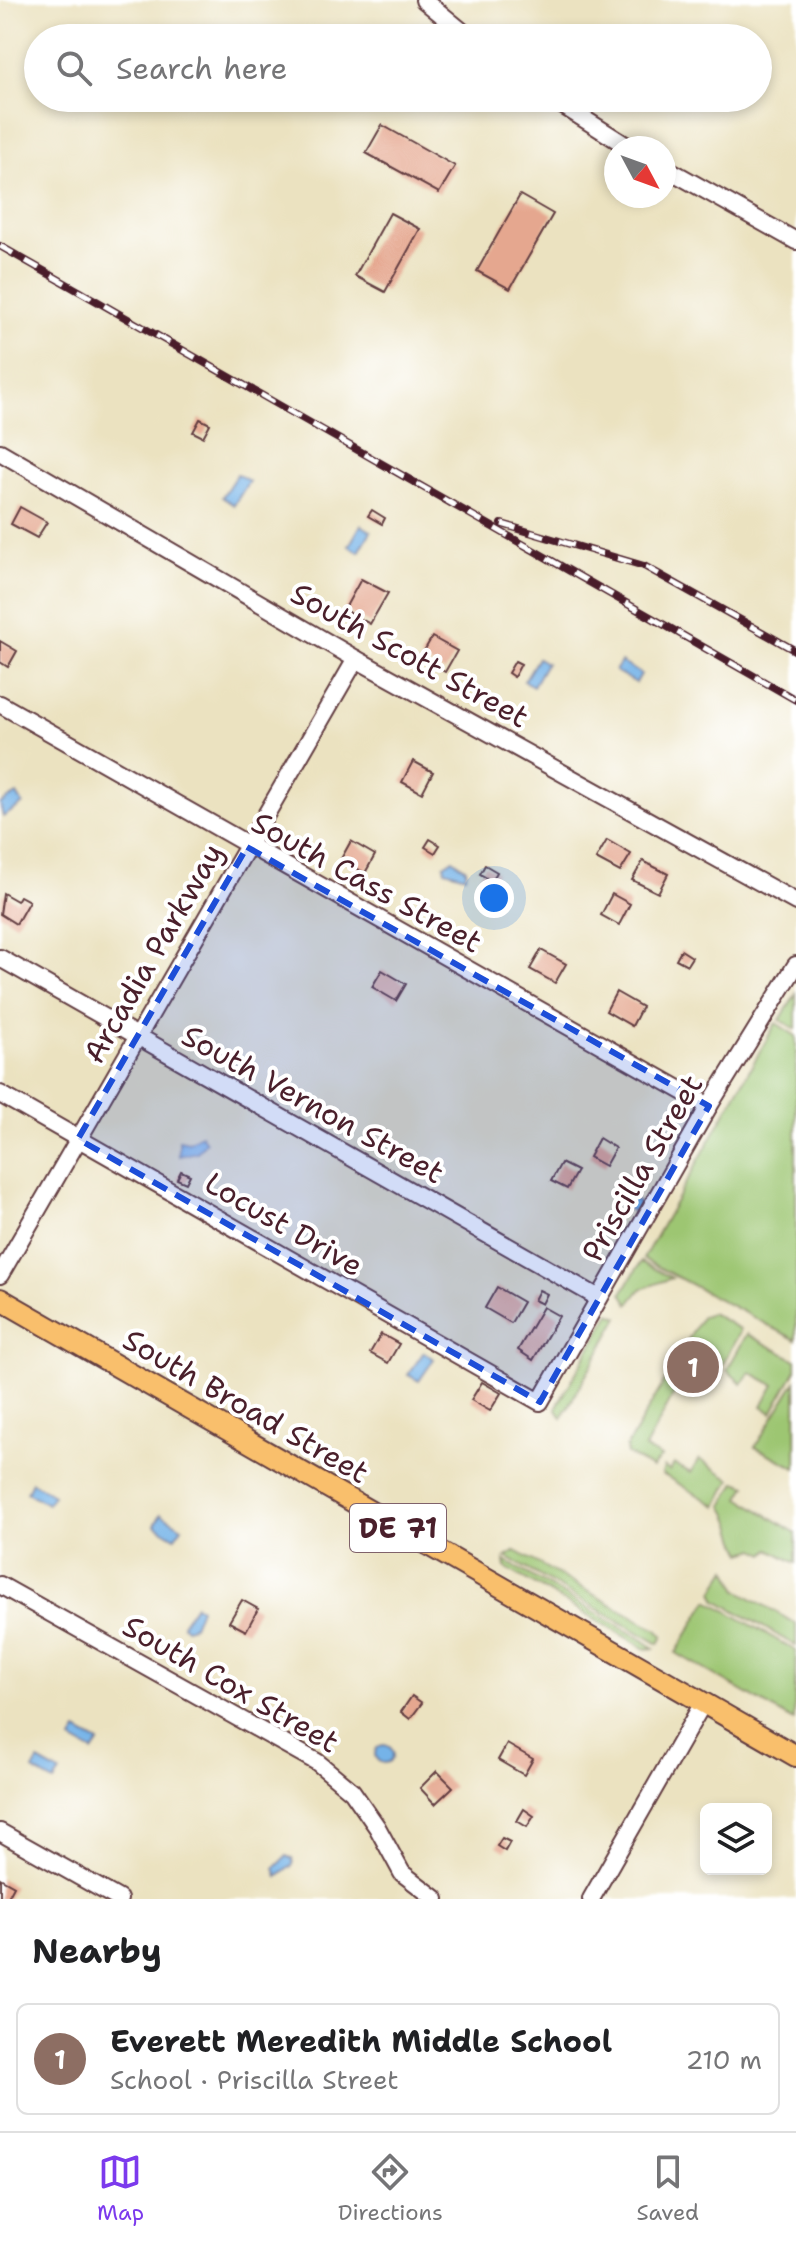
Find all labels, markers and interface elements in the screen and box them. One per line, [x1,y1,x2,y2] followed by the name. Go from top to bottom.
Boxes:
[24,24,772,112] search box
[52,46,96,90] icon: search
[116,48,287,89] text: Search here
[604,136,676,208] north arrow
[284,573,536,737] street label: South Scott Street
[245,802,489,962] street label: South Cass Street
[73,836,233,1070] street label: Arcadia Parkway
[474,878,514,918] your location
[175,1015,451,1193] street label: South Vernon Street
[572,1067,712,1269] street label: Priscilla Street
[197,1162,371,1286] street label: Locust Drive
[116,1319,376,1493] street label: South Broad Street
[667,1337,719,1397] pin: 1
[350,1504,446,1552] road number: DE 71
[116,1605,346,1763] street label: South Cox Street
[700,1803,772,1875] map controls
[700,1803,772,1875] button: layers
[32,1928,162,1974] text: Nearby
[110,2021,612,2062] text: Everett Meredith Middle School
[54,2042,66,2077] text: 1
[685,2042,762,2077] text: 210 m
[110,2062,399,2097] text: School · Priscilla Street
[97,2150,144,2227] tab: Map
[338,2150,443,2227] tab: Directions
[637,2150,699,2227] tab: Saved

